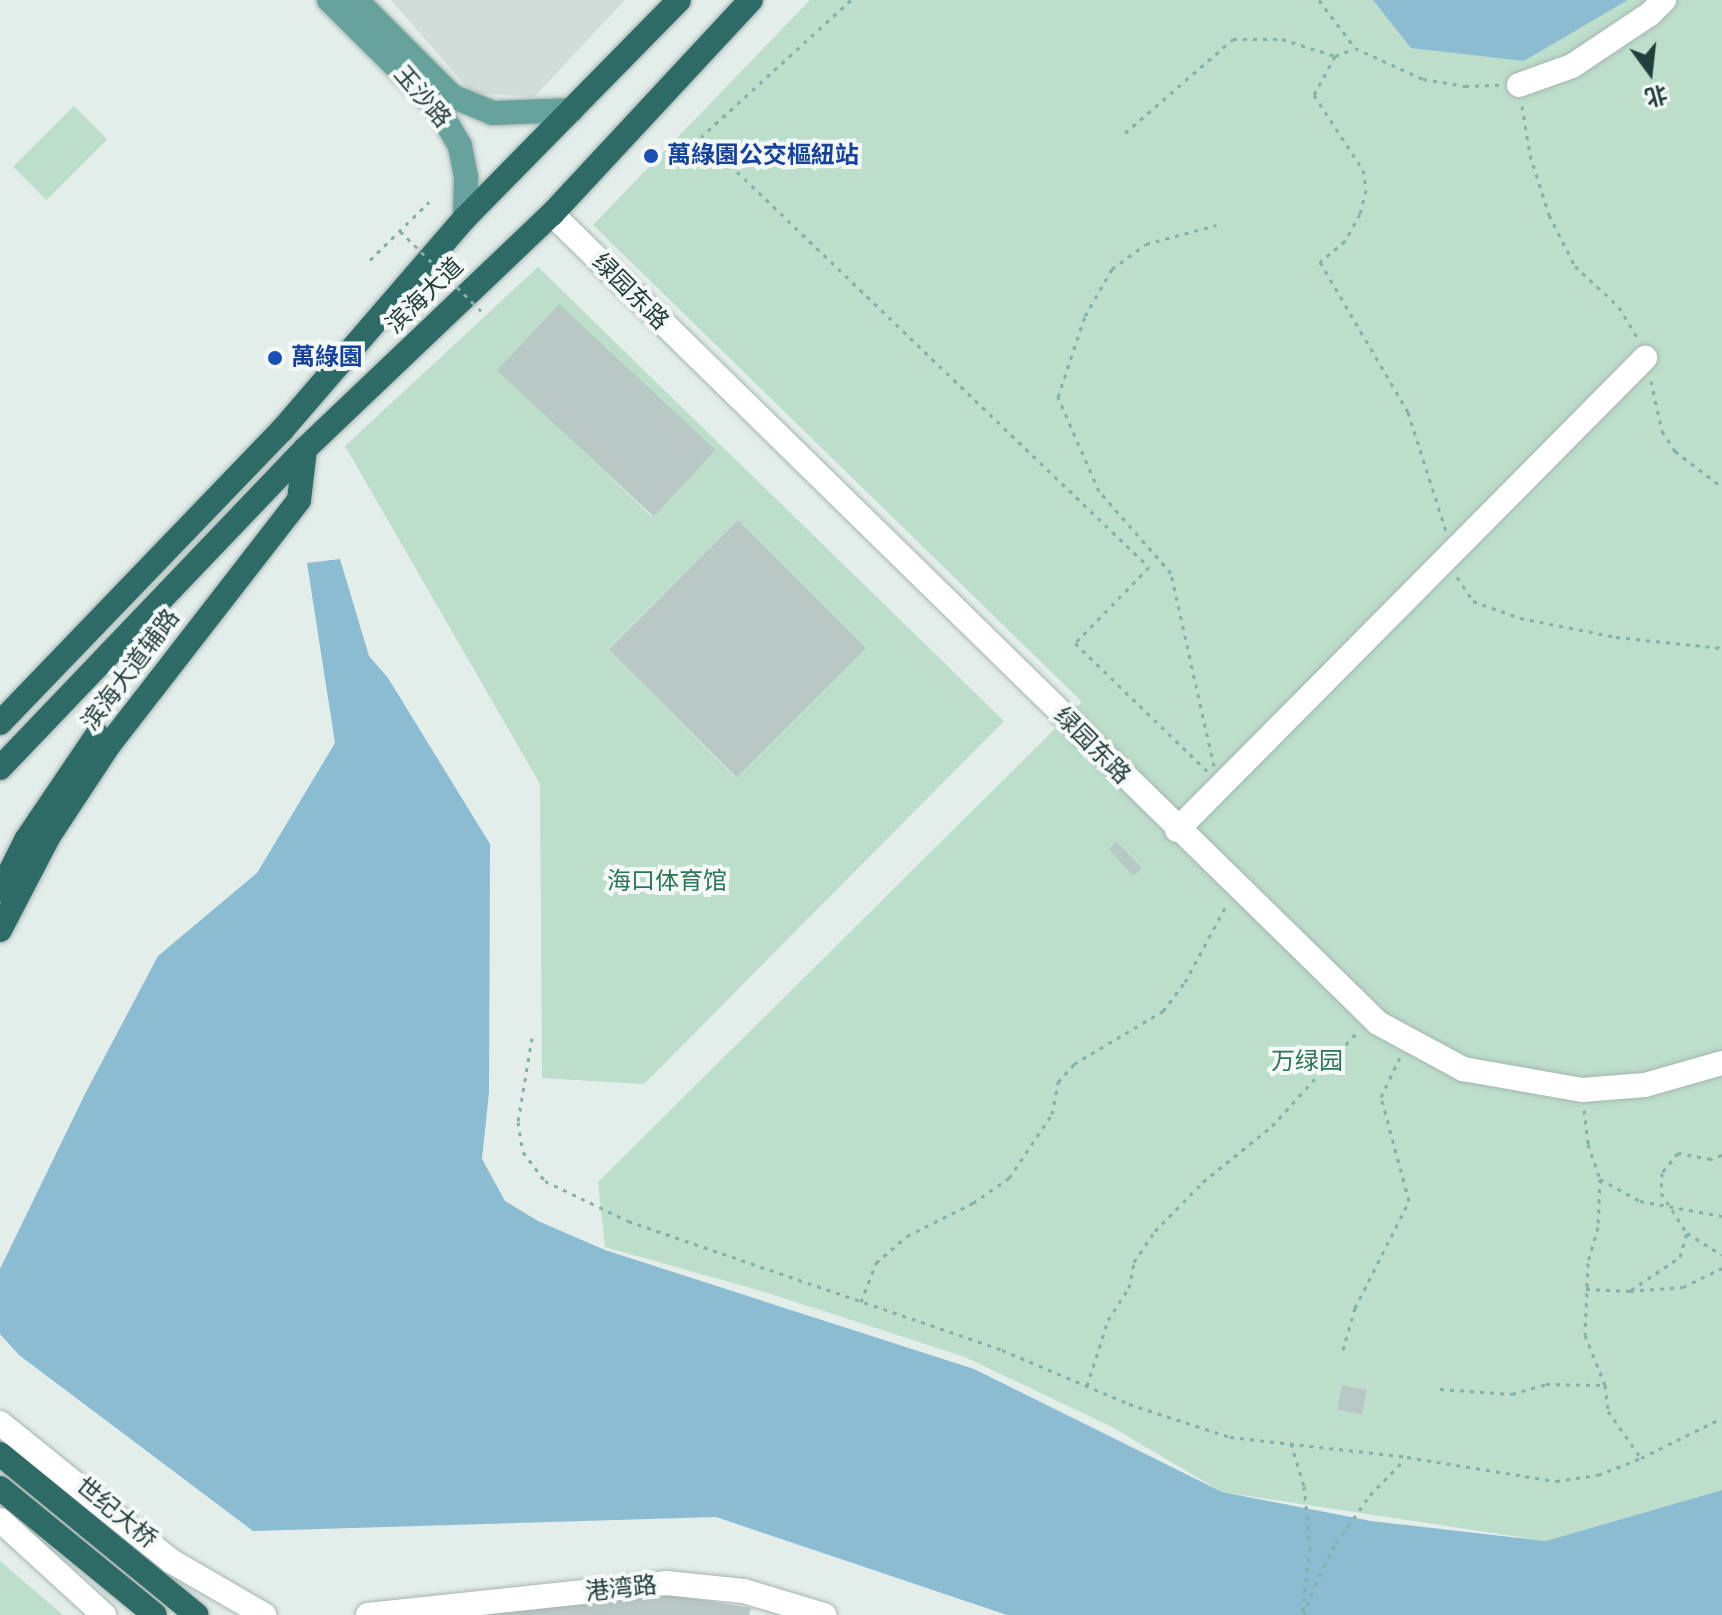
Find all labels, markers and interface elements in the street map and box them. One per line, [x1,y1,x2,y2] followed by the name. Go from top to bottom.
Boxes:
[1610,32,1690,112] north arrow
[388,60,456,134] street label: 玉沙路
[1642,80,1670,112] text: 北
[667,142,859,170] place label: 萬綠園公交樞紐站
[642,147,660,165] marker: 萬綠園公交樞紐站
[586,248,674,336] street label: 绿园东路
[380,252,470,340] street label: 滨海大道
[291,344,363,372] place label: 萬綠園
[266,349,284,367] marker: 萬綠園
[76,604,186,736] street label: 滨海大道辅路
[1048,702,1136,790] street label: 绿园东路
[607,868,727,896] park label: 海口体育馆
[1271,1048,1343,1076] park label: 万绿园
[70,1472,162,1554] street label: 世纪大桥
[584,1571,658,1607] street label: 港湾路

